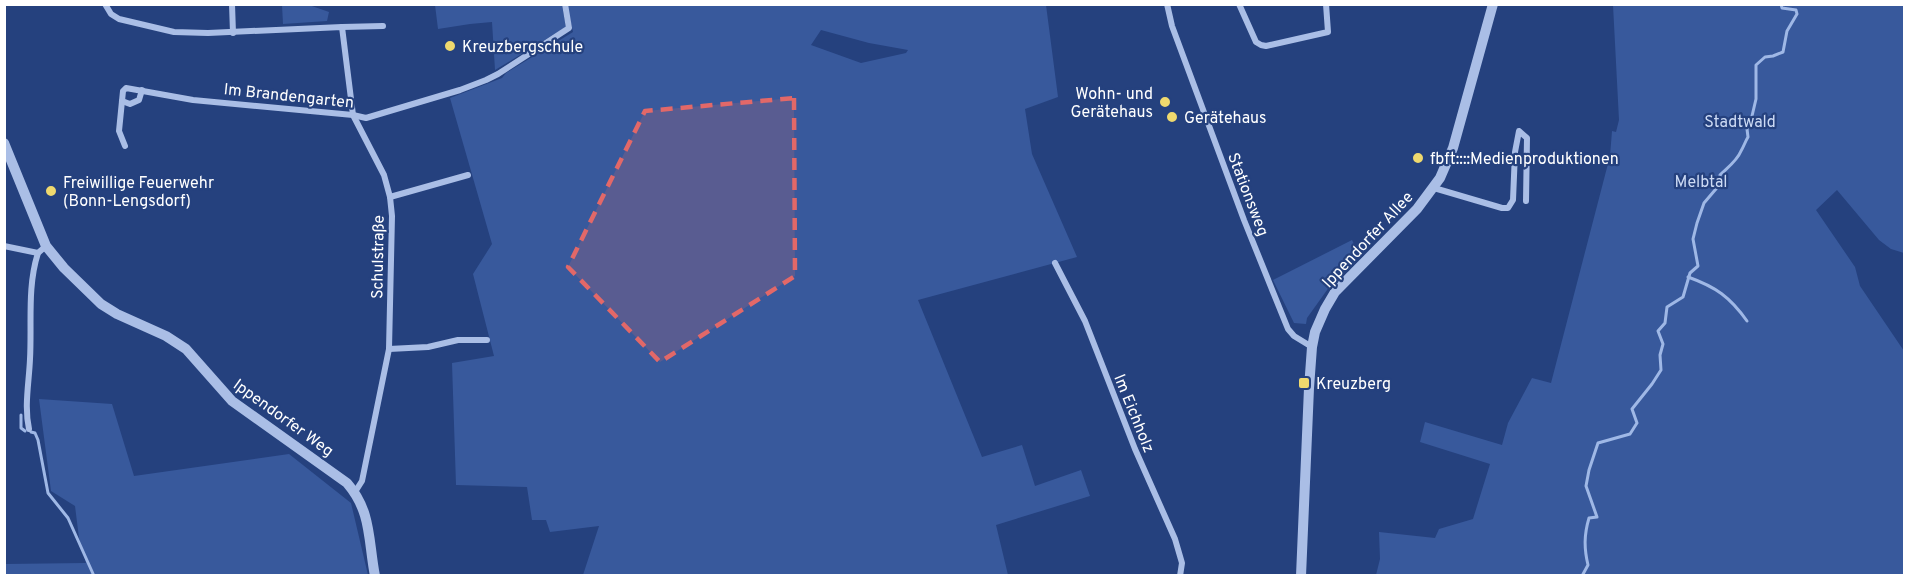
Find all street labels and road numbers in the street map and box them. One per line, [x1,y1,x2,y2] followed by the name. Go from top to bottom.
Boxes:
[223,80,355,114] street label: Im Brandengarten
[1222,150,1272,239] street label: Stationsweg
[1319,188,1418,293] street label: Ippendorfer Allee
[368,215,390,299] street label: Schulstraße
[1108,372,1158,456] street label: Im Eichholz
[229,375,337,462] street label: Ippendorfer Weg

